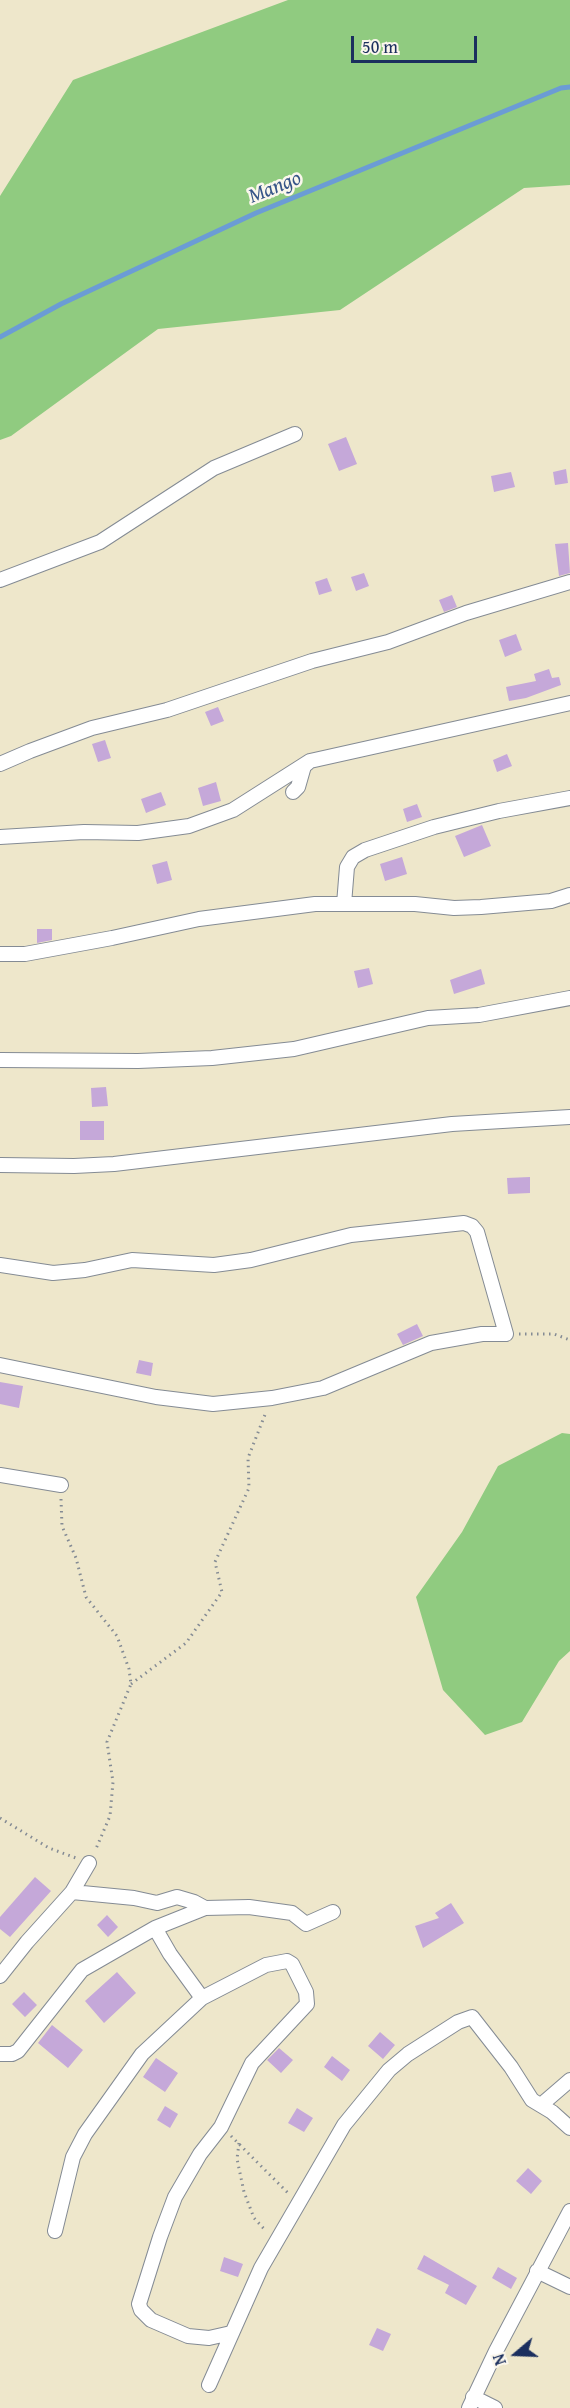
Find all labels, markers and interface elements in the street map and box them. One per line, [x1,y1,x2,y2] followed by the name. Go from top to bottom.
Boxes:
[354,24,480,62] scale bar
[362,33,398,60] text: 50 m
[245,166,305,210] water label: Mango
[486,2324,546,2384] north arrow
[486,2351,512,2369] text: N

